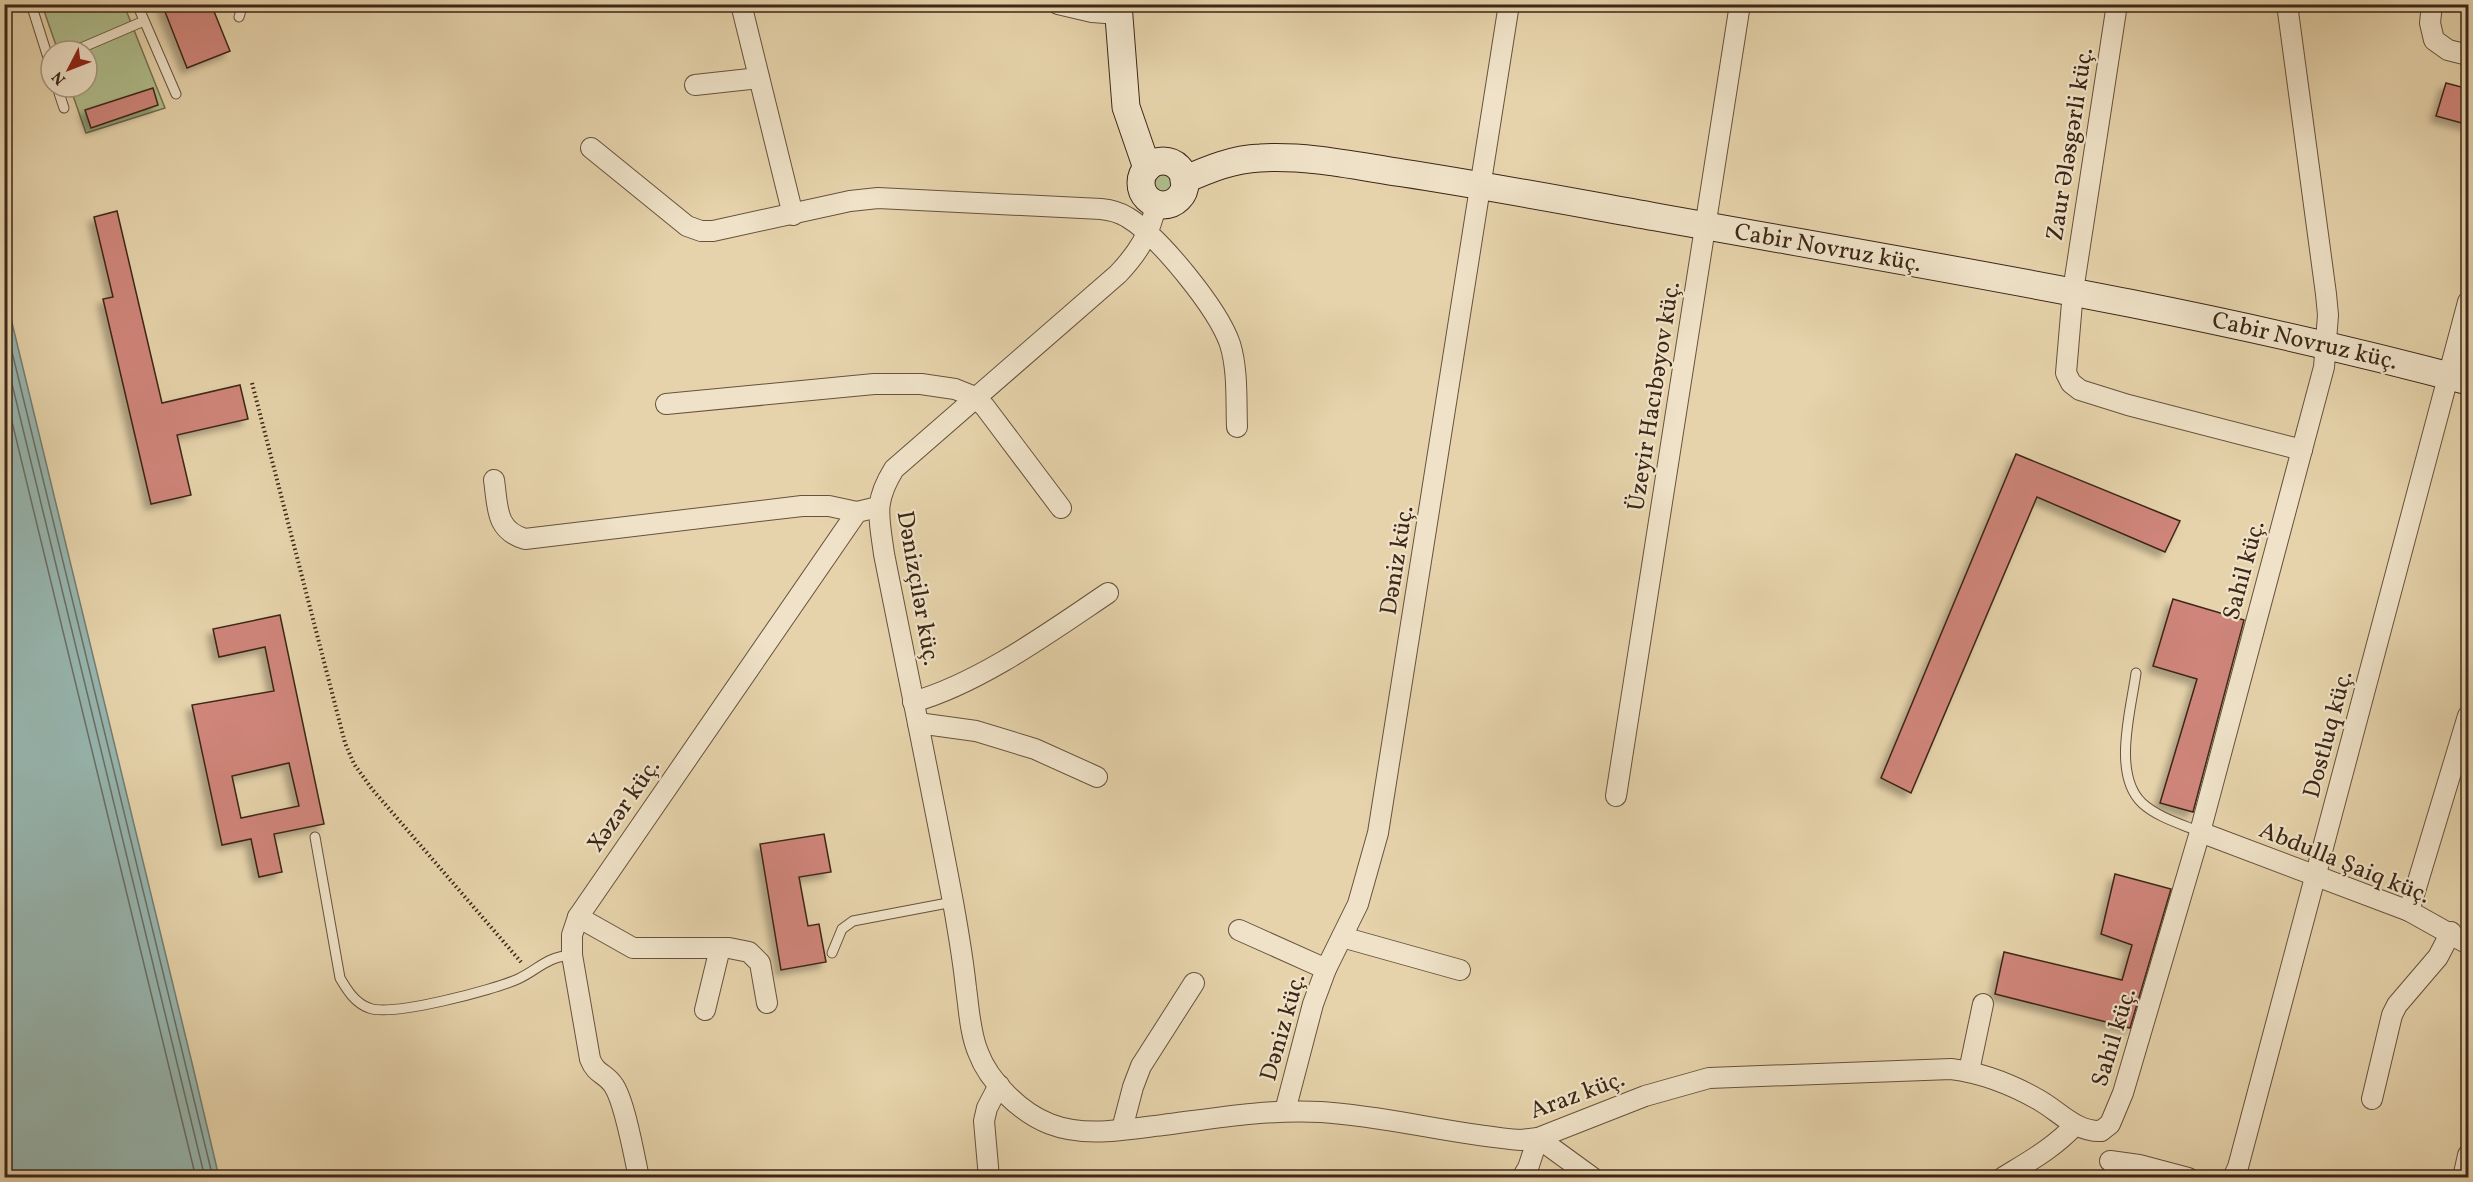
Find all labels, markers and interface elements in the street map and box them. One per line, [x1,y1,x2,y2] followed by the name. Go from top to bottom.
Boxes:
[39,39,99,99] north arrow
[2039,45,2103,243] street label: Zaur Ələsgərli küç.
[47,66,71,89] text: N
[1732,216,1924,282] street label: Cabir Novruz küç.
[1620,279,1690,513] street label: Üzeyir Hacıbəyov küç.
[2209,304,2401,380] street label: Cabir Novruz küç.
[1373,503,1423,617] street label: Dәniz küç.
[887,508,947,669] street label: Dәnizçilәr küç.
[2215,517,2275,624] street label: Sahil küç.
[2296,667,2362,802] street label: Dostluq küç.
[580,752,669,860] street label: Xəzər küç.
[2254,814,2435,914] street label: Abdulla Şaiq küç.
[1252,970,1315,1085] street label: Dәniz küç.
[2084,984,2146,1091] street label: Sahil küç.
[1525,1063,1630,1129] street label: Araz küç.

